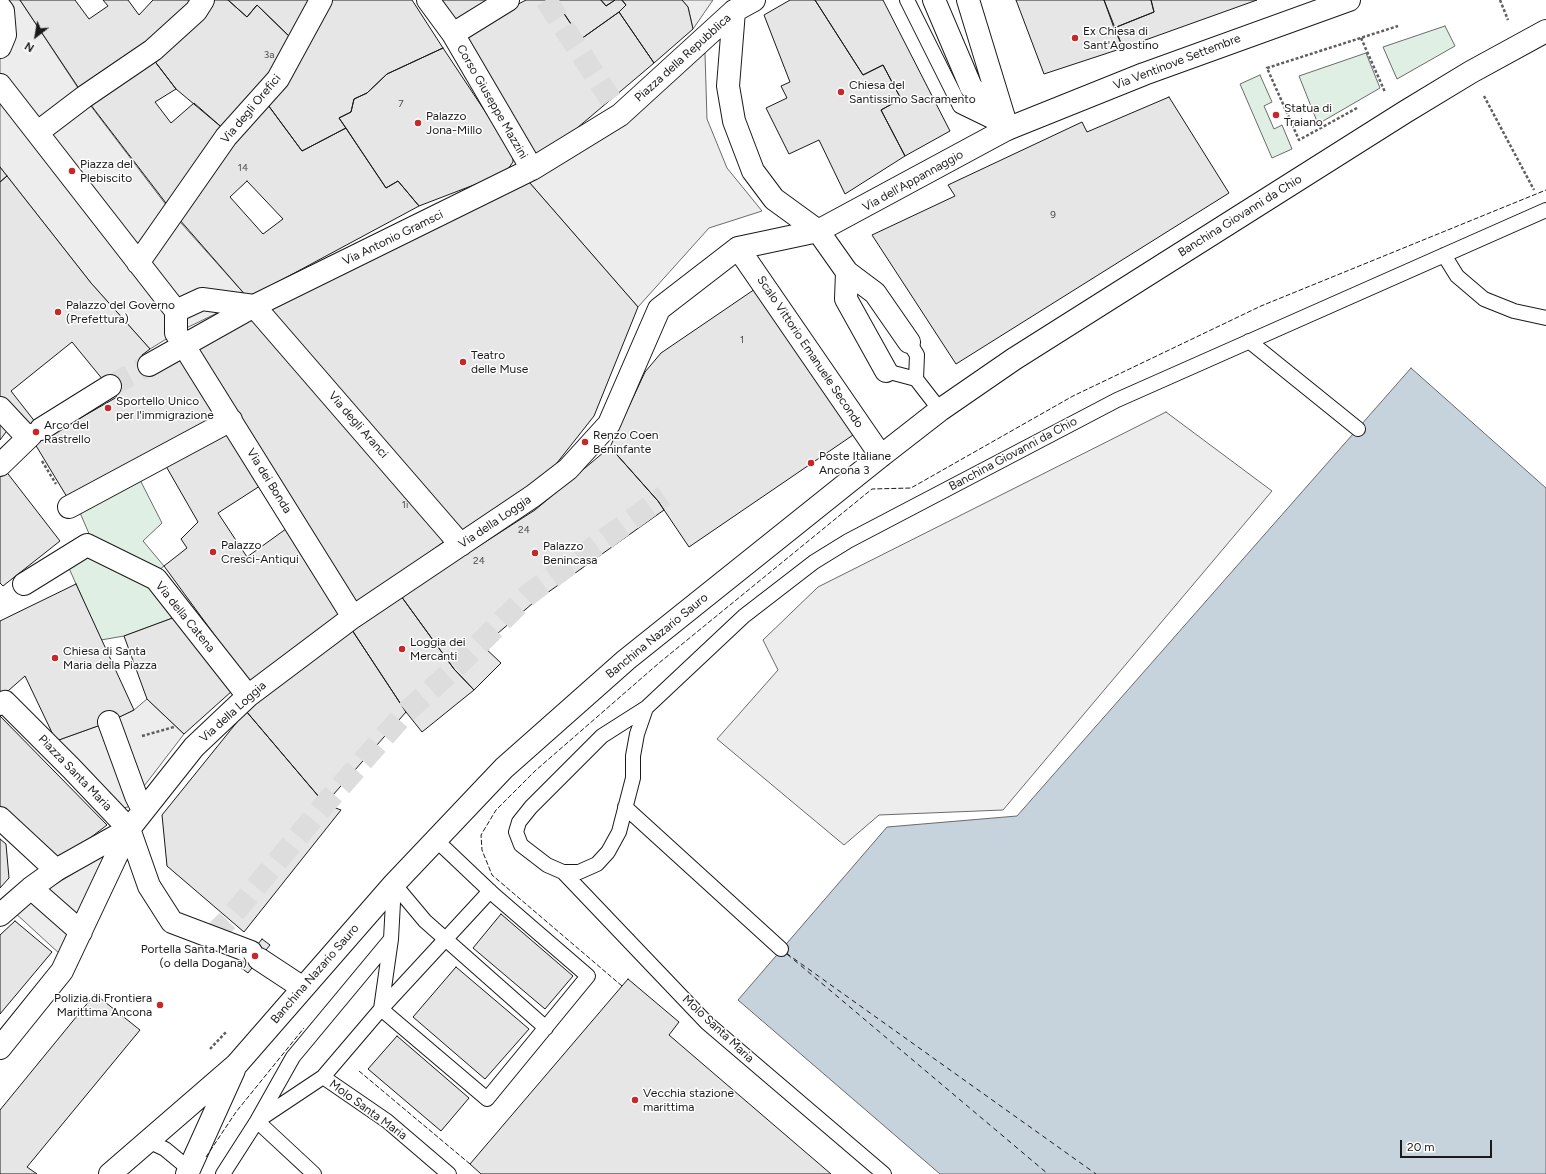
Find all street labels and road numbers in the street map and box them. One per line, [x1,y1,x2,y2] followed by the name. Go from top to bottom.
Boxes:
[632,11,734,105] street label: Piazza della Repubblica
[1111,31,1243,93] street label: Via Ventinove Settembre
[453,42,531,162] street label: Corso Giuseppe Mazzini
[218,72,284,146] street label: Via degli Orefici
[860,147,966,215] street label: Via dell'Appannaggio
[1175,172,1305,260] street label: Banchina Giovanni da Chio
[340,207,446,269] street label: Via Antonio Gramsci
[754,273,866,431] street label: Scalo Vittorio Emanuele Secondo
[325,389,391,461] street label: Via degli Aranci
[946,414,1080,494] street label: Banchina Giovanni da Chio
[243,446,295,516] street label: Via dei Bonda
[456,492,534,552] street label: Via della Loggia
[152,579,218,655] street label: Via della Catena
[603,590,711,682] street label: Banchina Nazario Sauro
[197,678,269,746] street label: Via della Loggia
[35,732,115,814] street label: Piazza Santa Maria
[268,921,362,1027] street label: Banchina Nazario Sauro
[679,992,757,1066] street label: Molo Santa Maria
[326,1077,410,1143] street label: Molo Santa Maria

